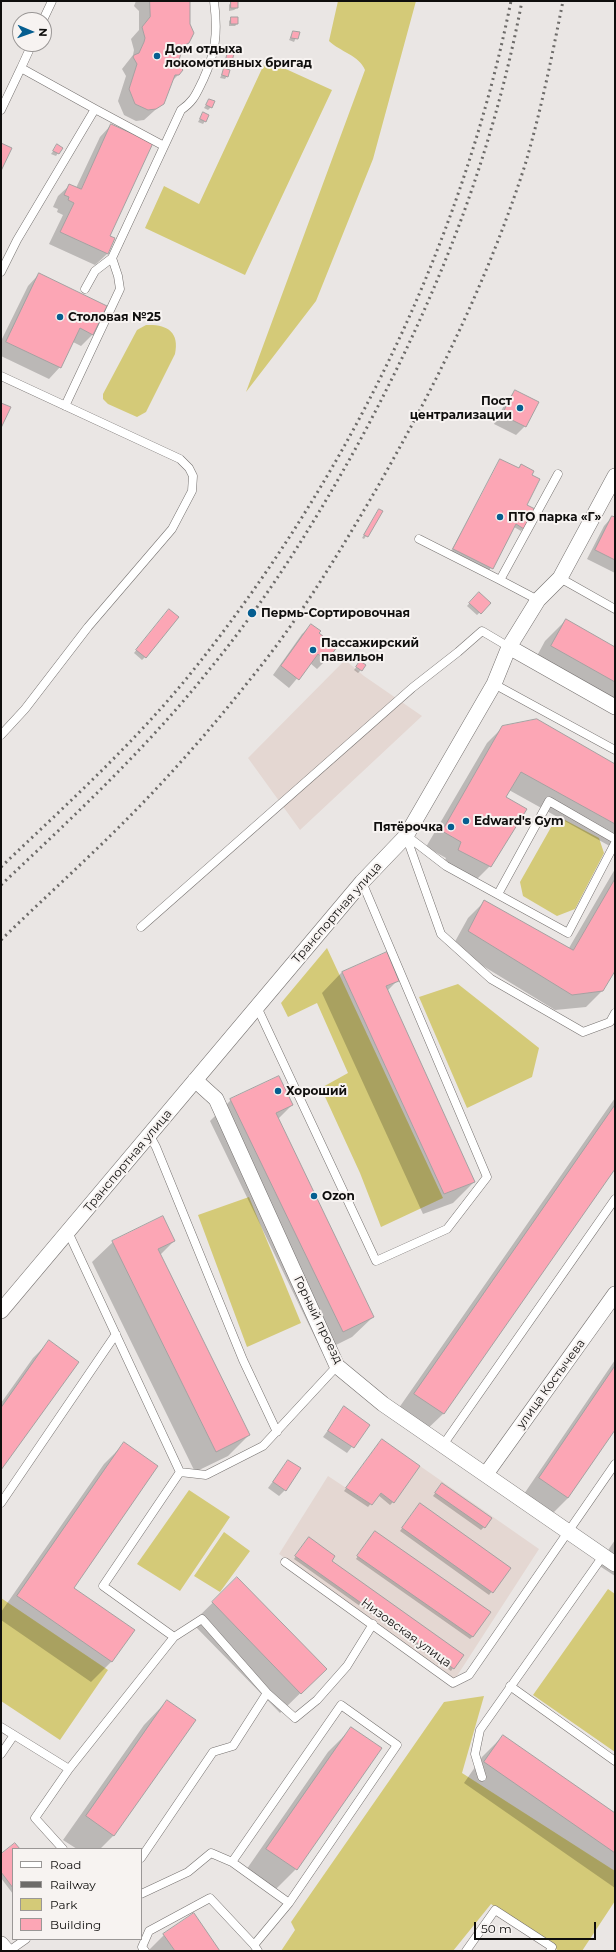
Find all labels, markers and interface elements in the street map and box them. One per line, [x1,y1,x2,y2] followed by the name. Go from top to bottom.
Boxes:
[12,12,52,52] north arrow
[36,28,50,37] text: N
[165,42,312,70] place label: Дом отдыха локомотивных бригад
[152,51,162,61] marker: Дом отдыха локомотивных бригад
[68,310,161,324] place label: Столовая №25
[55,312,65,322] marker: Столовая №25
[410,394,512,422] place label: Пост централизации
[515,403,525,413] marker: Пост централизации
[508,510,601,524] place label: ПТО парка «Г»
[495,512,505,522] marker: ПТО парка «Г»
[261,606,410,620] place label: Пермь-Сортировочная
[246,607,258,619] marker: Пермь-Сортировочная
[321,636,419,664] place label: Пассажирский павильон
[308,645,318,655] marker: Пассажирский павильон
[474,814,564,828] place label: Edward's Gym
[461,816,471,826] marker: Edward's Gym
[373,820,443,834] place label: Пятёрочка
[446,822,456,832] marker: Пятёрочка
[289,859,385,967] street label: Транспортная улица
[286,1084,347,1098] place label: Хороший
[273,1086,283,1096] marker: Хороший
[81,1107,175,1215] street label: Транспортная улица
[322,1189,355,1203] place label: Ozon
[309,1191,319,1201] marker: Ozon
[291,1274,345,1366] street label: Горный проезд
[514,1337,588,1431] street label: улица Костычева
[358,1595,454,1671] street label: Низовская улица
[12,1848,142,1940] legend
[50,1857,81,1872] text: Road
[50,1877,96,1892] text: Railway
[50,1897,77,1912] text: Park
[476,1914,598,1940] scale bar
[50,1917,101,1932] text: Building
[481,1921,512,1936] text: 50 m

